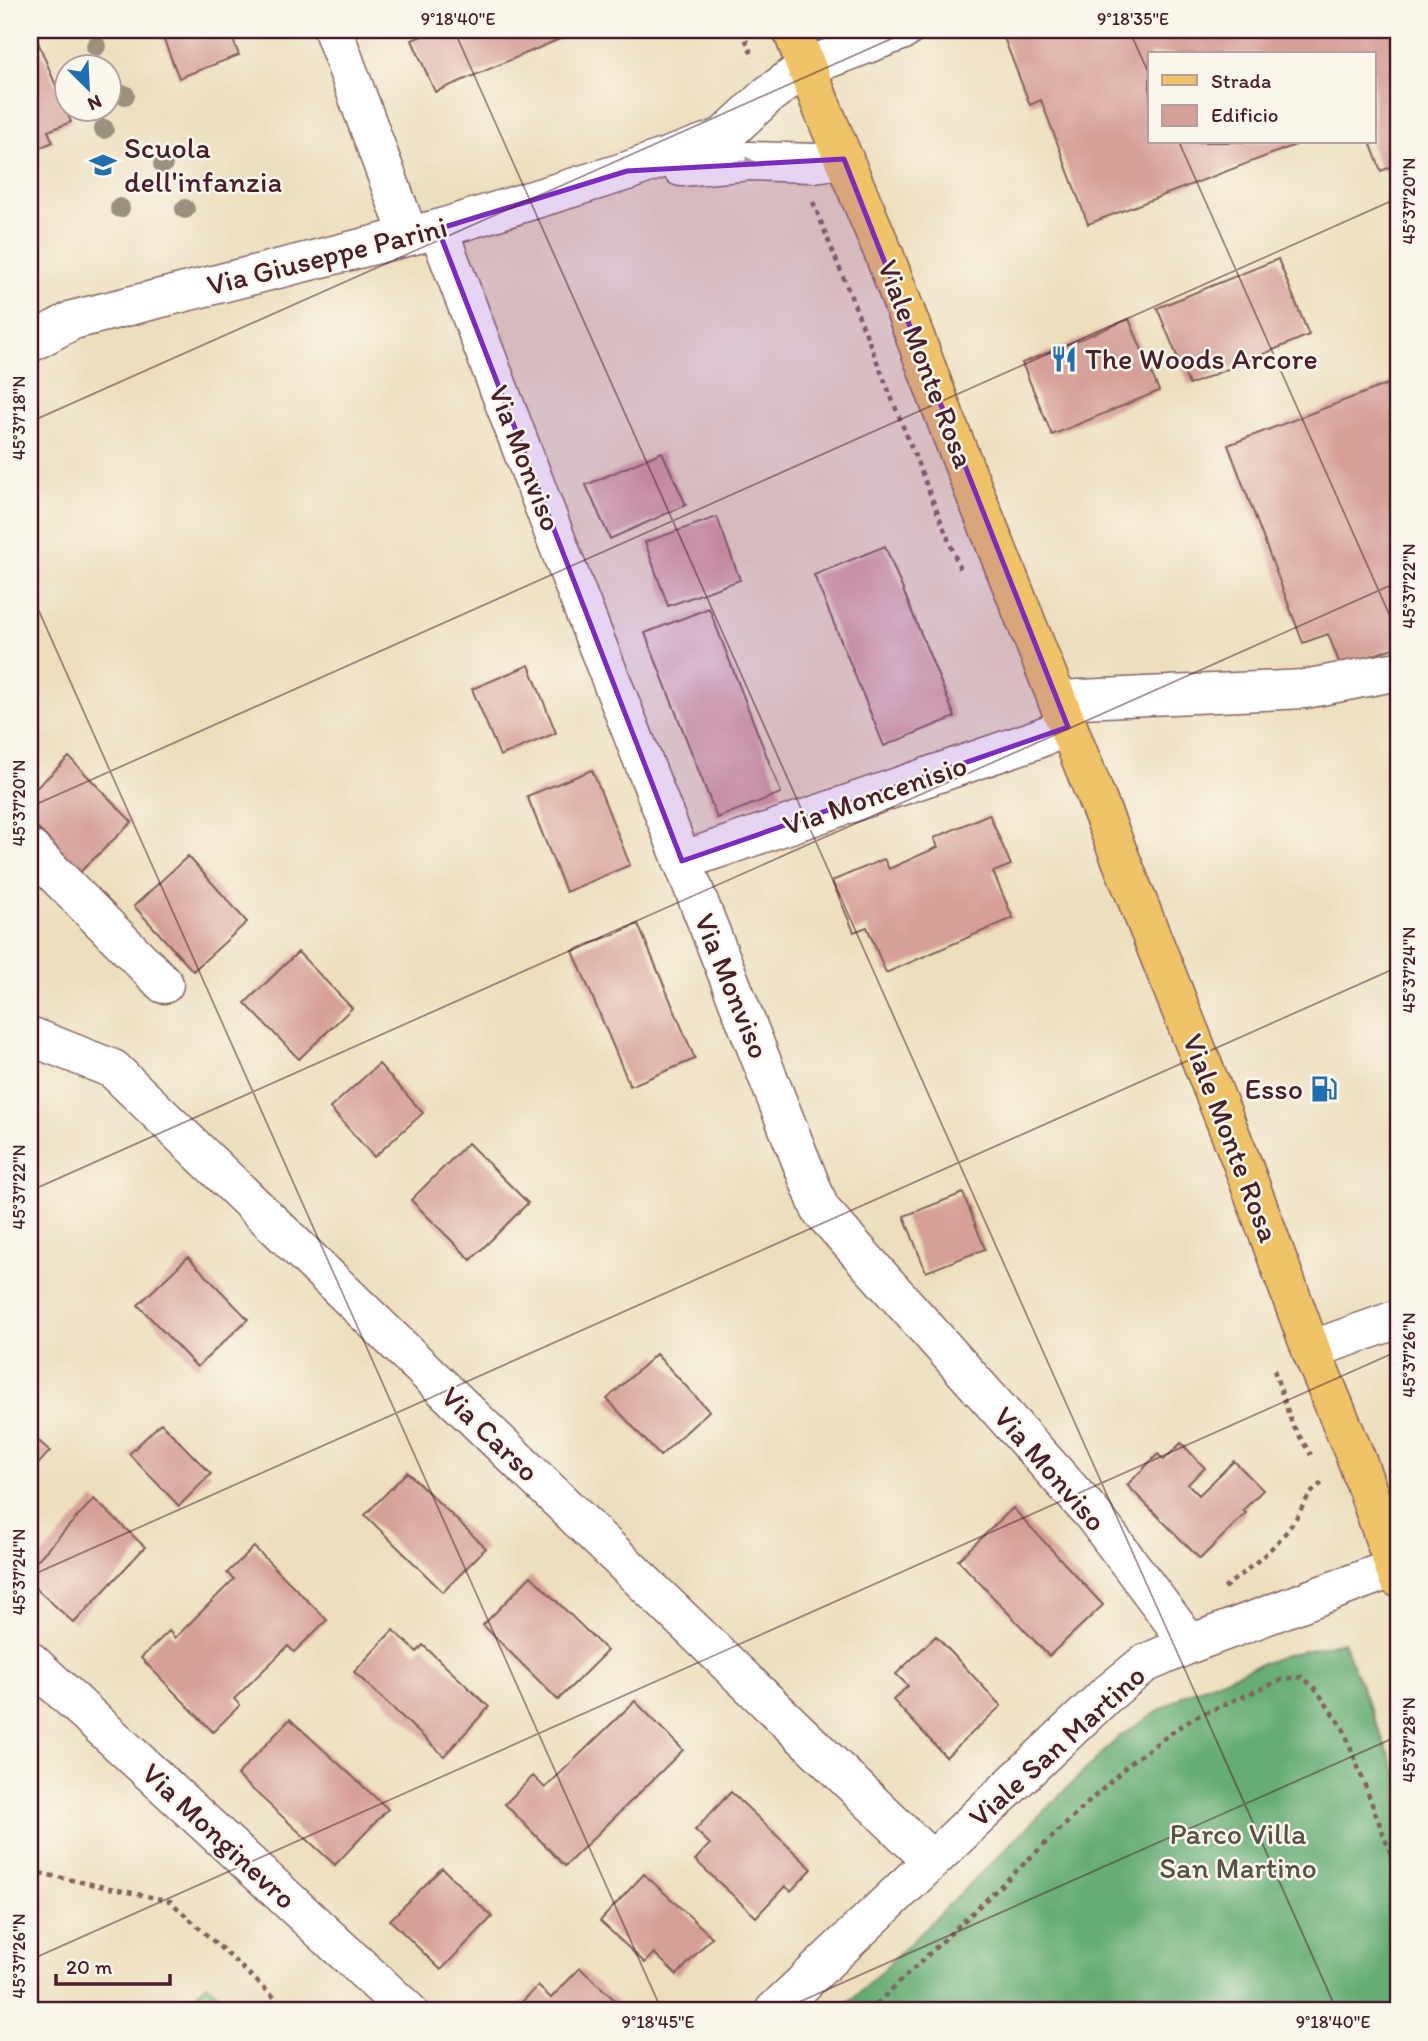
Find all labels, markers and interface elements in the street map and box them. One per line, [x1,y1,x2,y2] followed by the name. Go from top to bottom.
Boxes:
[421,8,495,30] text: 9°18'40"E
[1097,8,1169,30] text: 9°18'35"E
[52,52,122,122] north arrow
[1148,52,1376,144] legend
[1211,68,1271,93] text: Strada
[84,90,105,116] text: N
[1211,102,1279,127] text: Edificio
[124,129,282,200] place label: Scuola dell'infanzia
[88,150,118,180] school or university icon: Scuola dell'infanzia
[733,156,755,167] one-way arrow
[1398,158,1420,244] text: 45°37'20"N
[203,208,451,303] street label: Via Giuseppe Parini
[870,254,983,474] street label: Viale Monte Rosa
[1085,340,1318,377] place label: The Woods Arcore
[1049,344,1079,374] restaurant icon: The Woods Arcore
[8,376,30,460] text: 45°37'18"N
[481,380,570,536] street label: Via Monviso
[1398,543,1420,629] text: 45°37'22"N
[778,746,972,843] street label: Via Moncenisio
[8,760,30,846] text: 45°37'20"N
[687,908,778,1064] street label: Via Monviso
[1398,927,1420,1013] text: 45°37'24"N
[1175,1028,1288,1248] street label: Viale Monte Rosa
[1244,1070,1303,1107] place label: Esso
[1309,1074,1339,1104] fuel station icon: Esso
[8,1144,30,1230] text: 45°37'22"N
[1398,1312,1420,1398] text: 45°37'26"N
[433,1378,547,1489] street label: Via Carso
[986,1399,1115,1539] street label: Via Monviso
[8,1529,30,1615] text: 45°37'24"N
[961,1656,1153,1835] street label: Viale San Martino
[1398,1697,1420,1783] text: 45°37'28"N
[134,1755,304,1917] street label: Via Monginevro
[1159,1815,1317,1886] park label: Parco Villa San Martino
[8,1913,30,1999] text: 45°37'26"N
[56,1943,170,1987] scale bar
[66,1954,113,1979] text: 20 m
[621,2011,695,2033] text: 9°18'45"E
[1296,2011,1370,2033] text: 9°18'40"E

